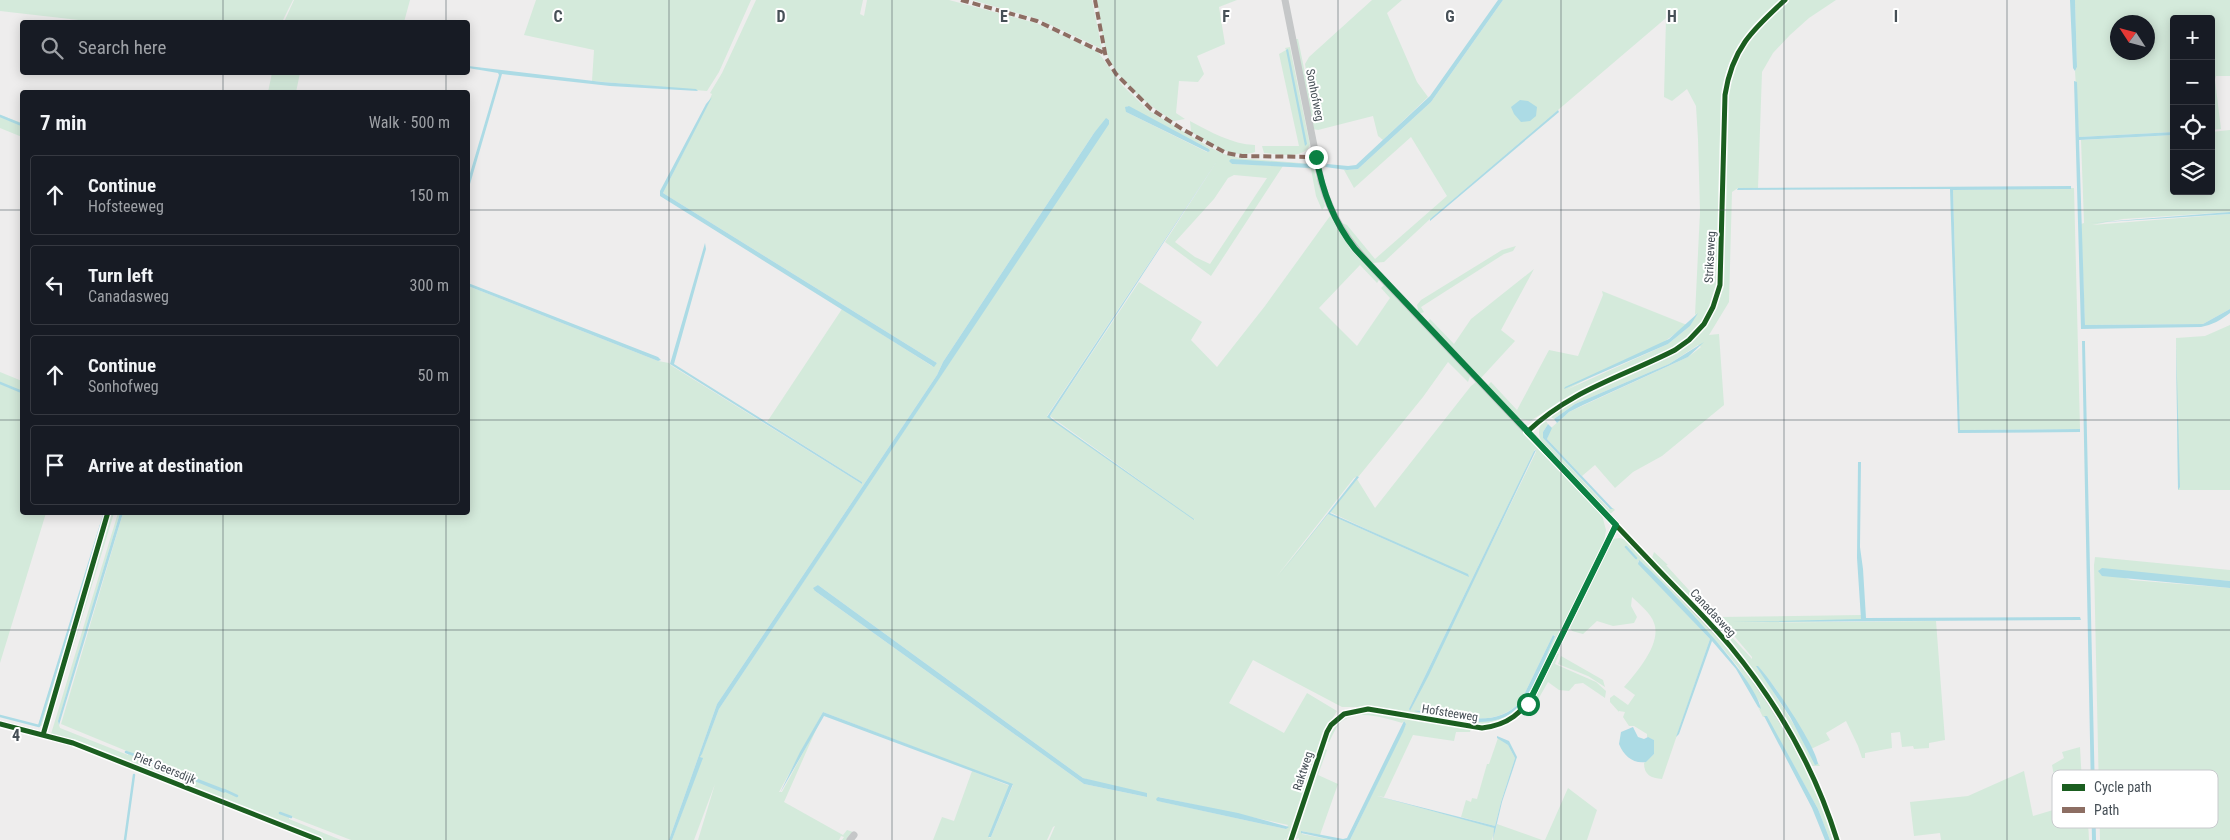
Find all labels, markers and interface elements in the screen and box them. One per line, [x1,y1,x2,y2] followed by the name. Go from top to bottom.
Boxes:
[553,7,563,26] text: C
[776,7,786,26] text: D
[1000,7,1008,26] text: E
[1222,7,1230,26] text: F
[1445,7,1455,26] text: G
[1667,7,1677,26] text: H
[1894,7,1898,26] text: I
[2110,15,2155,60] north arrow
[2170,15,2215,195] map controls
[2170,15,2215,60] button: +
[20,20,470,75] search box
[38,34,66,62] icon: search
[78,36,166,59] text: Search here
[2170,60,2215,105] button: −
[1303,68,1327,122] street label: Sonhofweg
[2170,105,2215,150] button: locate
[40,111,87,135] text: 7 min
[369,113,450,132] text: Walk · 500 m
[1305,146,1328,169] route end
[2170,150,2215,195] button: layers
[88,174,156,197] text: Continue
[41,181,69,209] icon: ahead
[410,186,449,205] text: 150 m
[88,197,164,216] text: Hofsteeweg
[1702,231,1718,283] street label: Strikseweg
[88,264,153,287] text: Turn left
[41,271,69,299] icon: left
[410,276,449,295] text: 300 m
[88,287,169,306] text: Canadasweg
[88,354,156,377] text: Continue
[41,361,69,389] icon: ahead
[417,366,449,385] text: 50 m
[88,377,159,396] text: Sonhofweg
[41,451,69,479] icon: arrive
[88,454,243,477] text: Arrive at destination
[1687,586,1739,640] street label: Canadasweg
[1517,693,1540,716] route start
[1421,702,1479,724] street label: Hofsteeweg
[12,726,20,745] text: 4
[132,749,199,787] street label: Piet Geersdijk
[1290,750,1316,792] street label: Raktweg
[2052,770,2218,828] legend
[2094,779,2152,795] text: Cycle path
[2094,802,2119,818] text: Path

